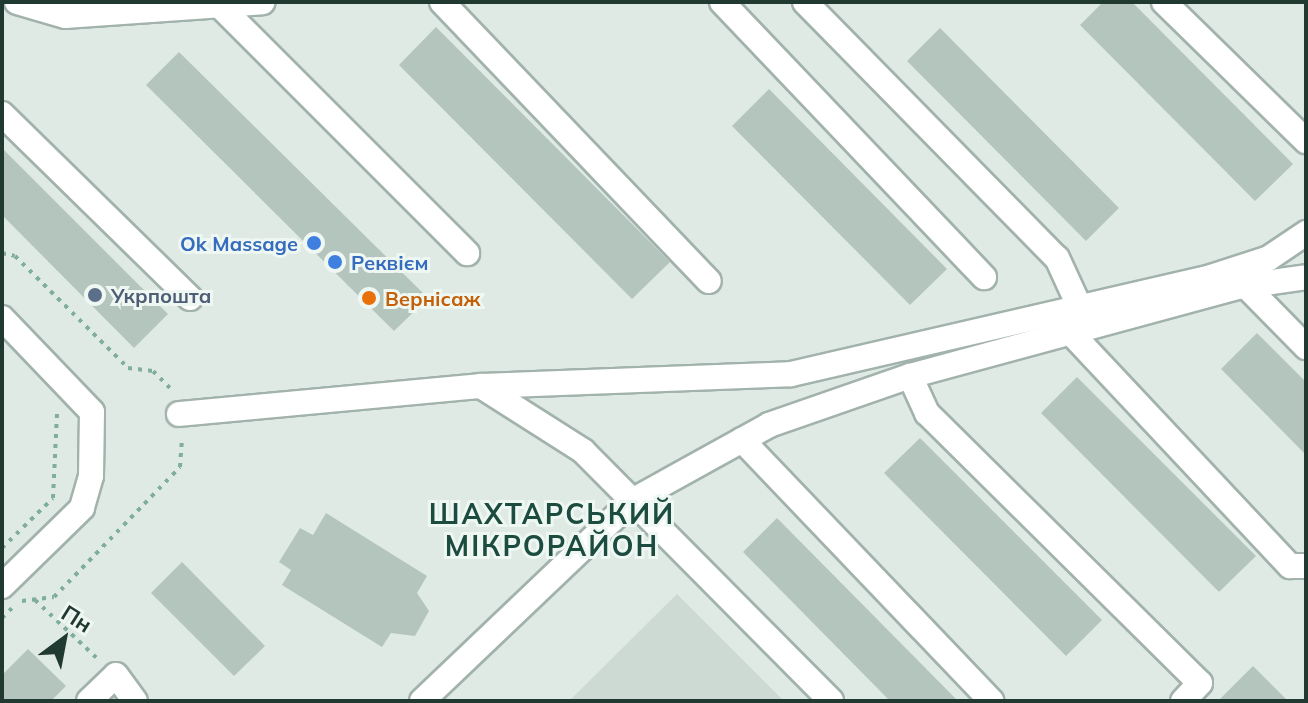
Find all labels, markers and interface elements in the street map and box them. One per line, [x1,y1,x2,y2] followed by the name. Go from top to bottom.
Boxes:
[180,231,298,255] place label: Ok Massage
[305,234,323,252] marker: Ok Massage
[351,250,429,274] place label: Реквієм
[326,253,344,271] marker: Реквієм
[111,283,211,307] place label: Укрпошта
[86,286,104,304] marker: Укрпошта
[385,286,481,310] place label: Вернісаж
[360,289,378,307] marker: Вернісаж
[429,497,675,563] district label: ШАХТАРСЬКИЙ МІКРОРАЙОН
[24,599,104,679] north arrow
[56,599,97,639] text: Пн

